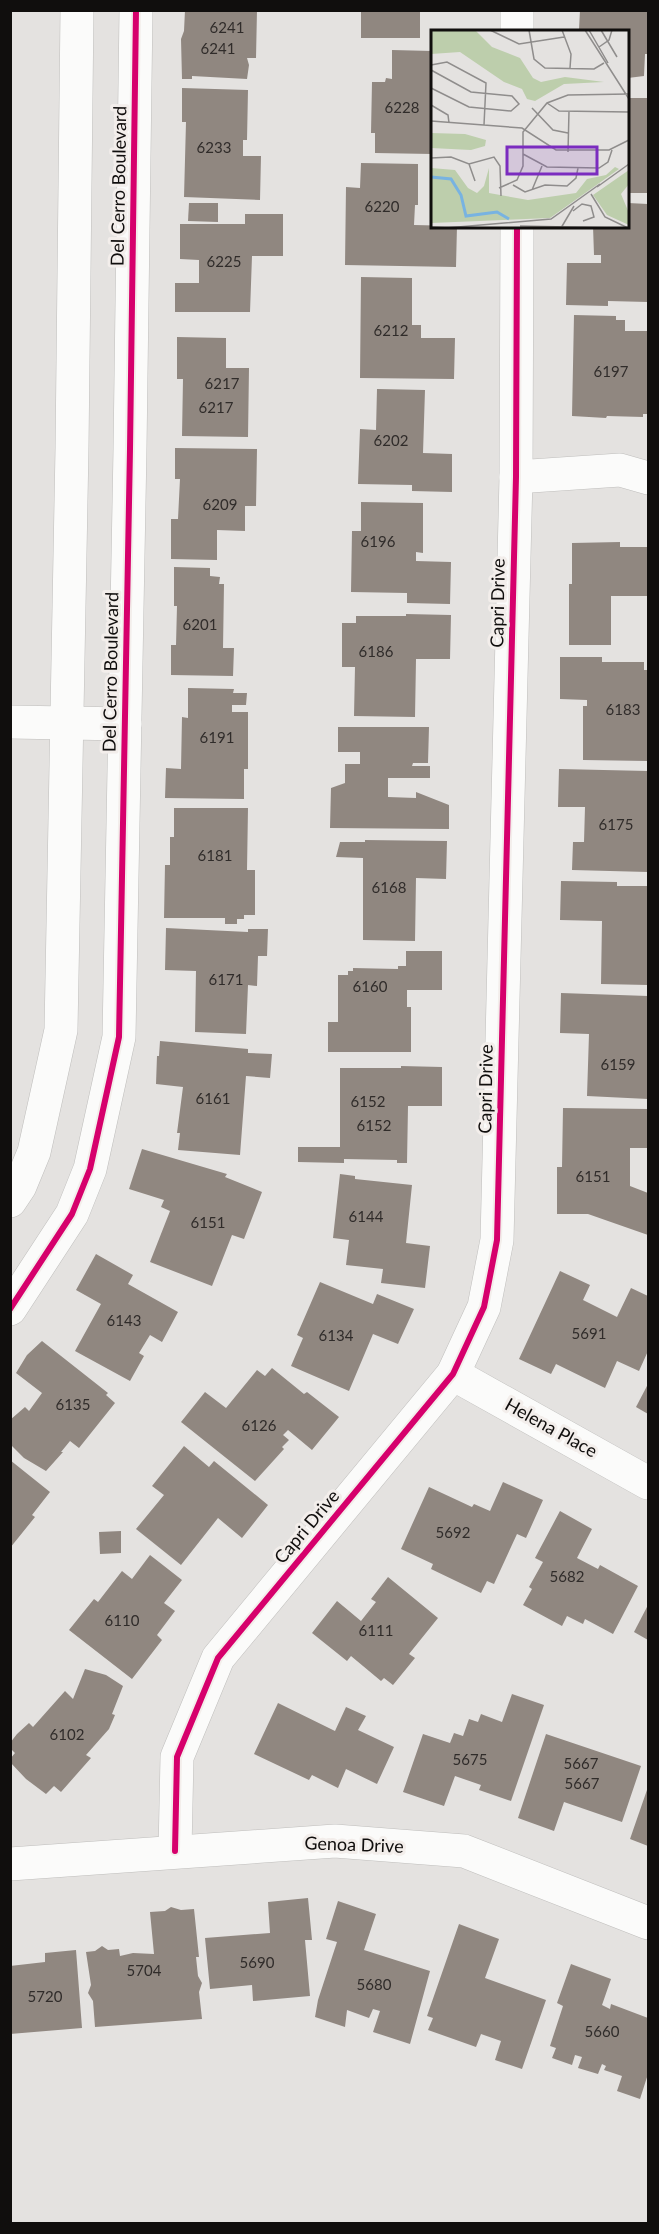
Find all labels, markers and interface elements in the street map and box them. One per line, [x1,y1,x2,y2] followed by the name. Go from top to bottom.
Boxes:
[210,18,244,36] house number: 6241
[431,30,629,228] inset map
[201,39,235,57] house number: 6241
[385,98,419,116] house number: 6228
[106,106,130,266] street label: Del Cerro Boulevard
[197,138,231,156] house number: 6233
[365,197,400,215] house number: 6220
[207,252,241,270] house number: 6225
[374,321,408,339] house number: 6212
[594,362,629,380] house number: 6197
[205,374,240,392] house number: 6217
[199,398,234,416] house number: 6217
[374,431,408,449] house number: 6202
[203,495,237,513] house number: 6209
[361,532,396,550] house number: 6196
[485,558,509,648] street label: Capri Drive
[98,592,122,752] street label: Del Cerro Boulevard
[183,615,217,633] house number: 6201
[359,642,394,660] house number: 6186
[606,700,640,718] house number: 6183
[200,728,234,746] house number: 6191
[599,815,633,833] house number: 6175
[198,846,232,864] house number: 6181
[372,878,406,896] house number: 6168
[209,970,243,988] house number: 6171
[353,977,388,995] house number: 6160
[473,1044,497,1134] street label: Capri Drive
[601,1055,635,1073] house number: 6159
[196,1089,230,1107] house number: 6161
[351,1092,385,1110] house number: 6152
[357,1116,391,1134] house number: 6152
[576,1167,610,1185] house number: 6151
[349,1207,384,1225] house number: 6144
[191,1213,225,1231] house number: 6151
[107,1311,141,1329] house number: 6143
[572,1324,606,1342] house number: 5691
[319,1326,354,1344] house number: 6134
[501,1393,602,1462] street label: Helena Place
[56,1395,90,1413] house number: 6135
[242,1416,277,1434] house number: 6126
[269,1485,343,1568] street label: Capri Drive
[436,1523,470,1541] house number: 5692
[550,1567,584,1585] house number: 5682
[105,1611,140,1629] house number: 6110
[359,1621,393,1639] house number: 6111
[50,1725,84,1743] house number: 6102
[453,1750,487,1768] house number: 5675
[564,1754,599,1772] house number: 5667
[565,1774,600,1792] house number: 5667
[304,1831,404,1857] street label: Genoa Drive
[240,1953,275,1971] house number: 5690
[127,1961,162,1979] house number: 5704
[357,1975,392,1993] house number: 5680
[28,1987,63,2005] house number: 5720
[585,2022,620,2040] house number: 5660

